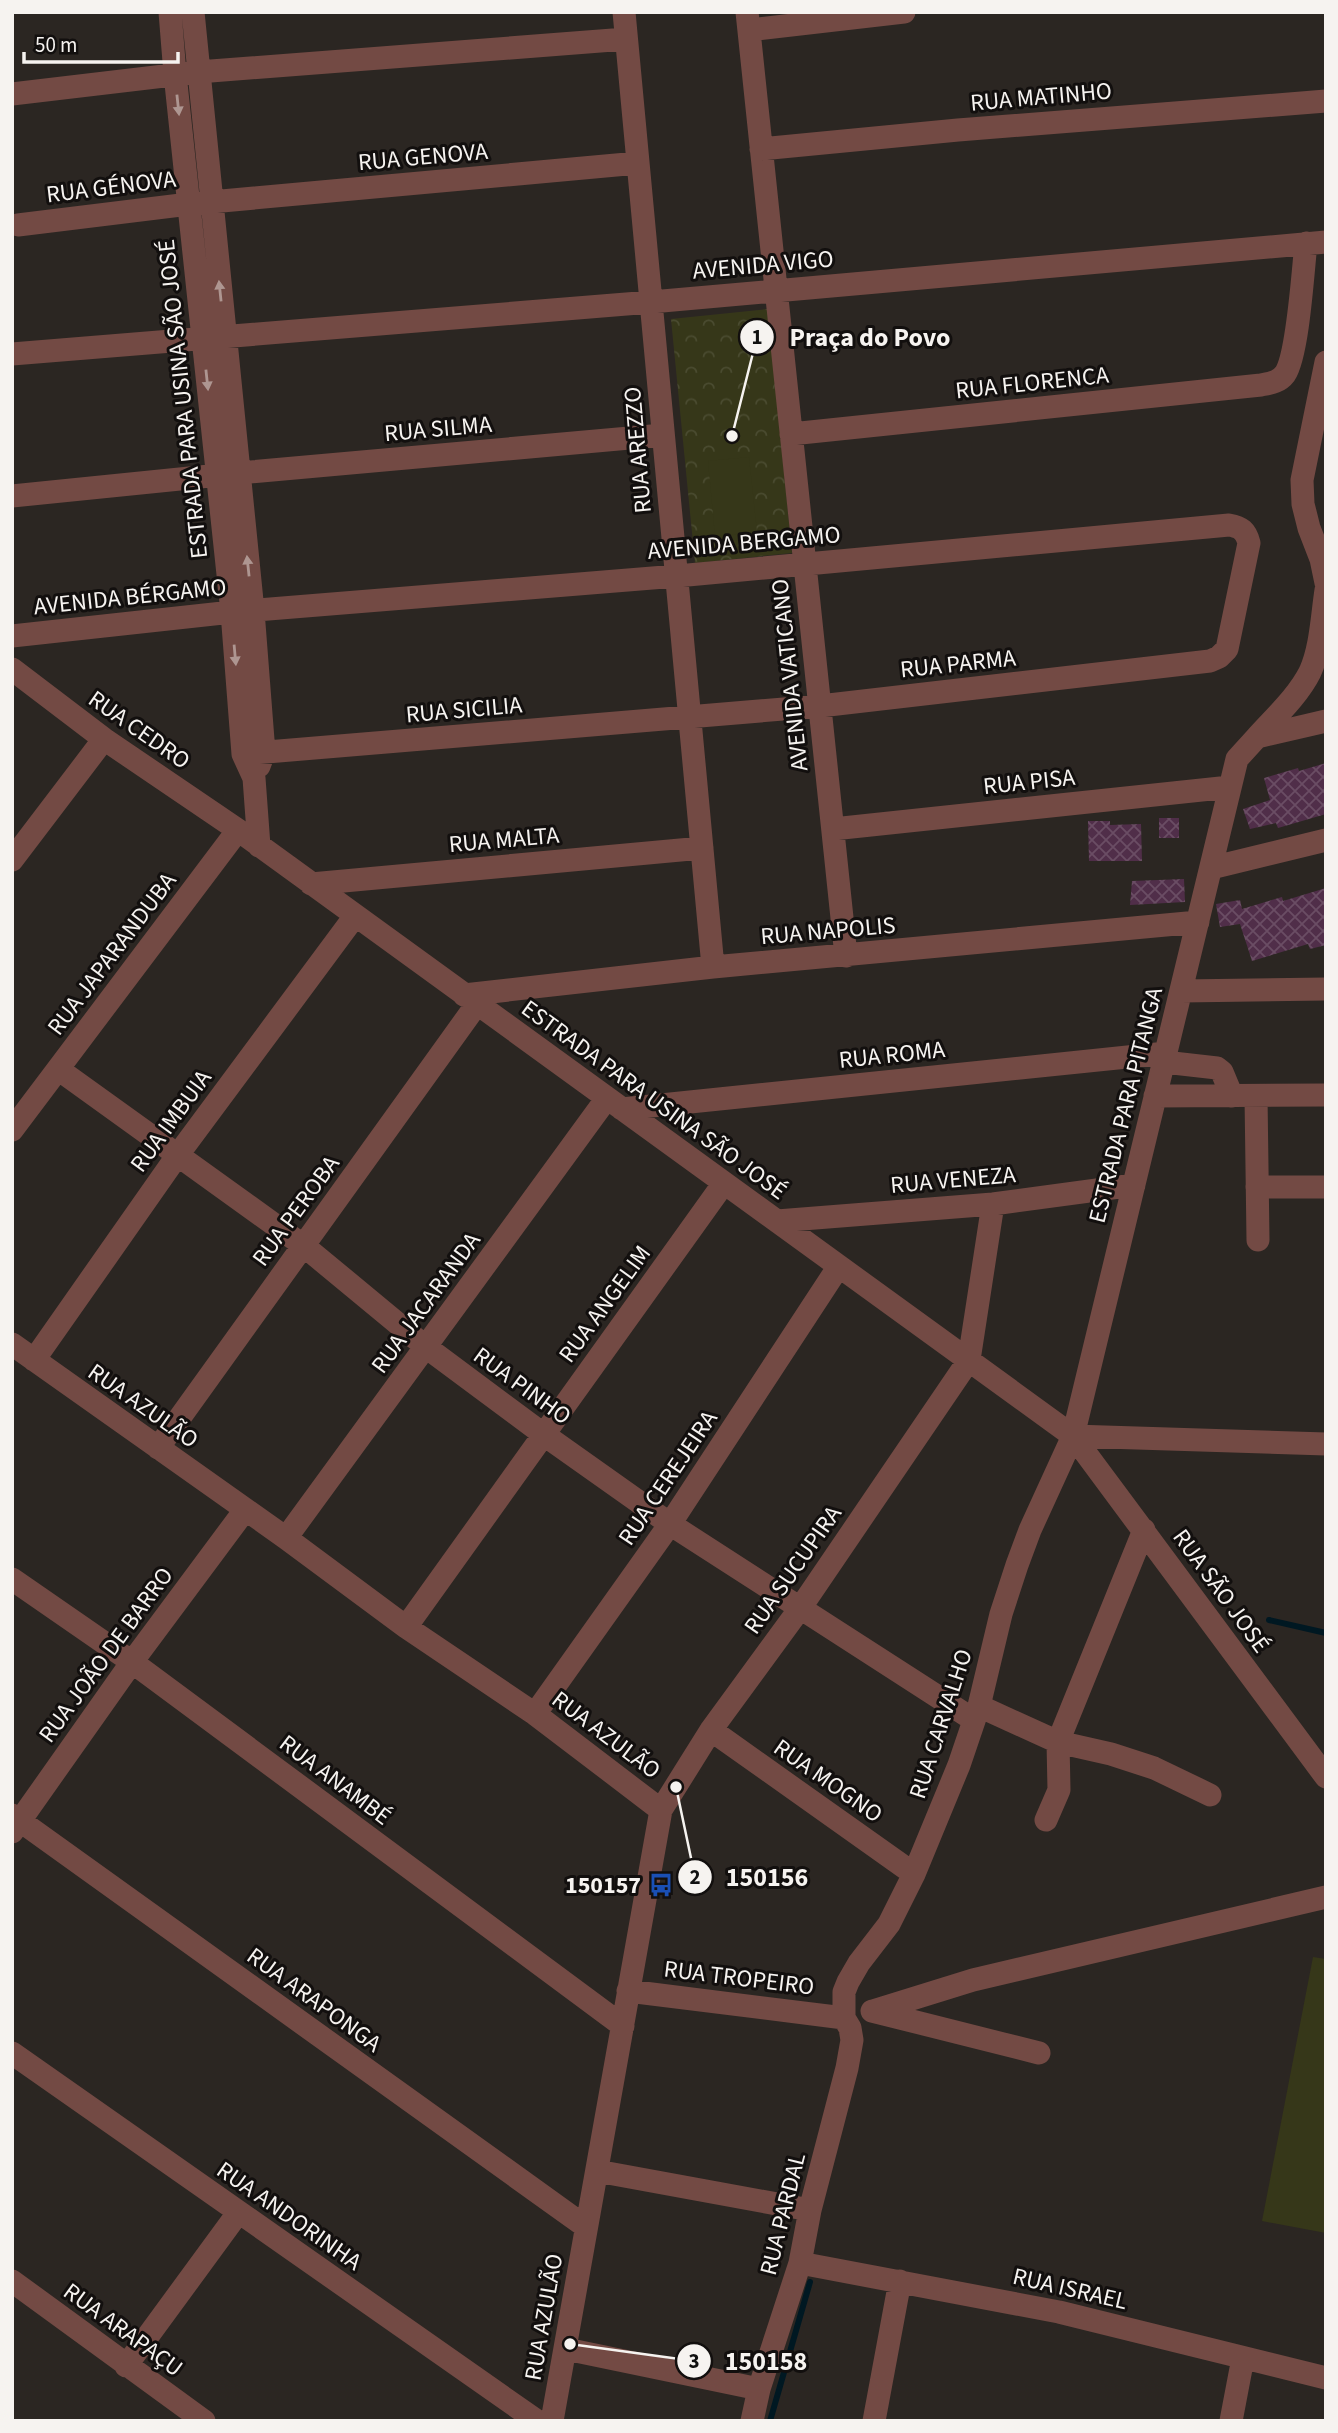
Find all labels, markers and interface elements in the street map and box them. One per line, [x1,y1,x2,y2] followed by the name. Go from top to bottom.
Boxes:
[24,21,178,65] scale bar
[35,30,77,60] text: 50 m
[969,73,1113,121] street label: RUA MATINHO
[173,94,184,116] one-way arrow
[357,134,489,180] street label: RUA GENOVA
[44,162,178,212] street label: RUA GÉNOVA
[149,238,217,560] street label: ESTRADA PARA USINA SÃO JOSÉ
[691,241,835,289] street label: AVENIDA VIGO
[215,279,226,301] one-way arrow
[740,314,964,361] callout: Praça do Povo
[789,319,951,356] text: Praça do Povo
[751,322,763,352] text: 1
[954,358,1110,408] street label: RUA FLORENCA
[202,369,213,391] one-way arrow
[615,385,661,515] street label: RUA AREZZO
[383,407,493,451] street label: RUA SILMA
[646,517,842,569] street label: AVENIDA BERGAMO
[242,555,253,577] one-way arrow
[32,569,228,625] street label: AVENIDA BÉRGAMO
[763,577,817,773] street label: AVENIDA VATICANO
[898,641,1018,687] street label: RUA PARMA
[230,644,241,666] one-way arrow
[81,682,197,778] street label: RUA CEDRO
[404,687,524,733] street label: RUA SICILIA
[981,760,1077,804] street label: RUA PISA
[447,818,561,862] street label: RUA MALTA
[39,865,185,1043] street label: RUA JAPARANDUBA
[759,908,897,954] street label: RUA NAPOLIS
[1080,983,1172,1227] street label: ESTRADA PARA PITANGA
[514,992,794,1208] street label: ESTRADA PARA USINA SÃO JOSÉ
[837,1032,947,1078] street label: RUA ROMA
[122,1062,220,1180] street label: RUA IMBUIA
[244,1148,348,1274] street label: RUA PEROBA
[889,1157,1017,1203] street label: RUA VENEZA
[363,1225,489,1381] street label: RUA JACARANDA
[550,1238,660,1370] street label: RUA ANGELIM
[466,1338,578,1434] street label: RUA PINHO
[80,1355,206,1457] street label: RUA AZULÃO
[610,1403,726,1553] street label: RUA CEREJEIRA
[736,1498,850,1642] street label: RUA SUCUPIRA
[1164,1522,1278,1660] street label: RUA SÃO JOSÉ
[30,1560,182,1750] street label: RUA JOÃO DE BARRO
[900,1645,982,1803] street label: RUA CARVALHO
[544,1682,668,1788] street label: RUA AZULÃO
[272,1726,398,1834] street label: RUA ANAMBÉ
[766,1730,890,1832] street label: RUA MOGNO
[677,1854,822,1901] callout: 150156
[726,1859,808,1896] text: 150156
[689,1862,701,1892] text: 2
[565,1868,641,1903] place label: 150157
[647,1871,675,1899] bus stop icon: 150157
[239,1939,389,2061] street label: RUA ARAPONGA
[662,1951,816,2005] street label: RUA TROPEIRO
[751,2149,815,2279] street label: RUA PARDAL
[209,2153,369,2279] street label: RUA ANDORINHA
[516,2251,572,2383] street label: RUA AZULÃO
[1009,2259,1131,2319] street label: RUA ISRAEL
[56,2275,190,2385] street label: RUA ARAPAÇU
[676,2337,822,2384] callout: 150158
[725,2343,807,2380] text: 150158
[688,2346,700,2376] text: 3

